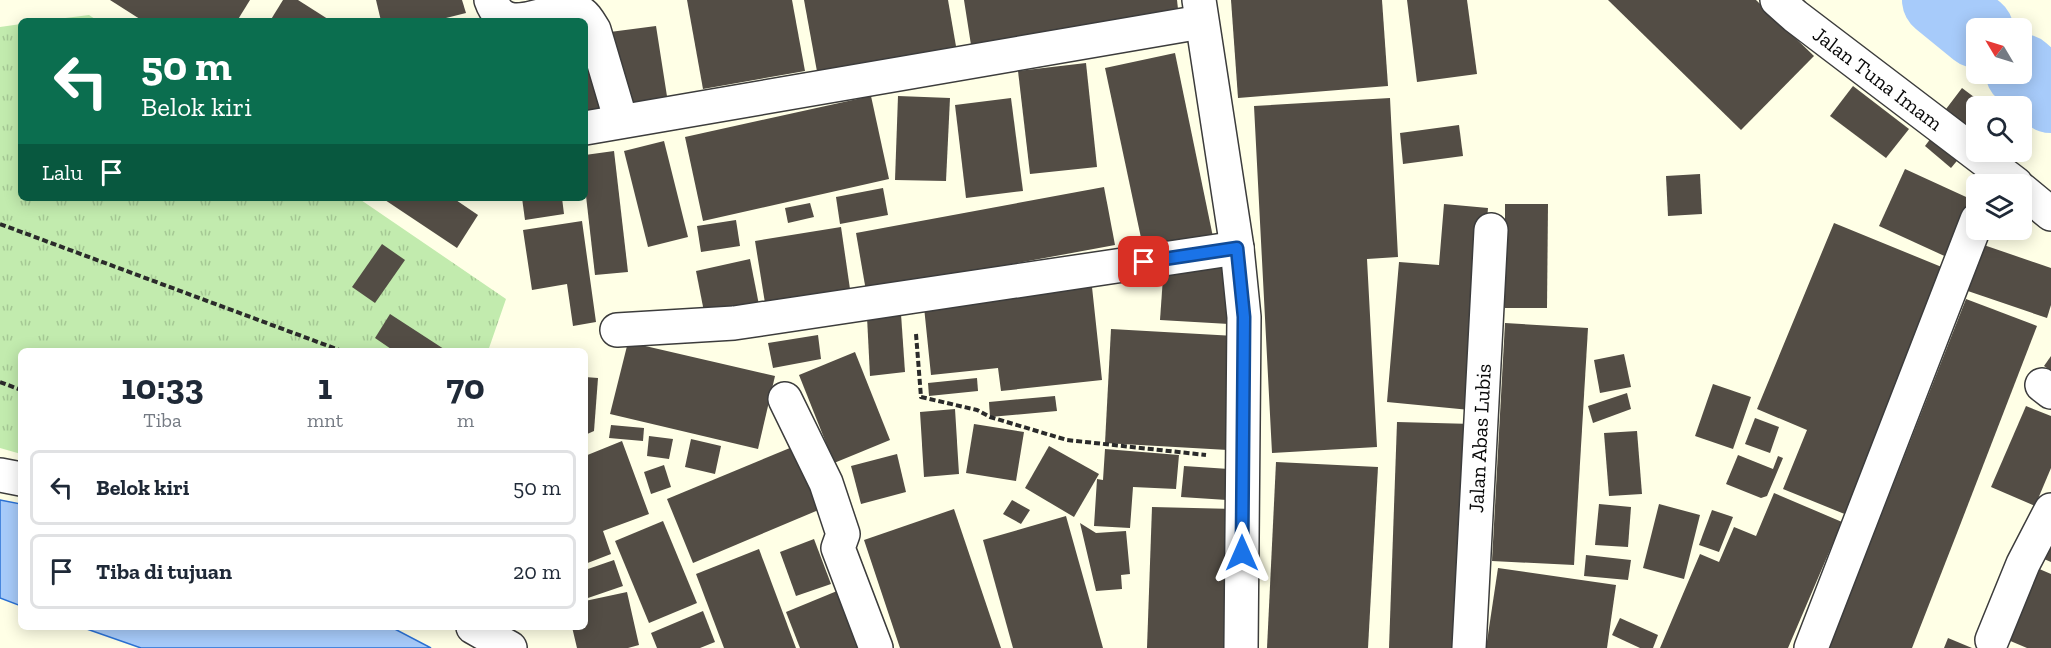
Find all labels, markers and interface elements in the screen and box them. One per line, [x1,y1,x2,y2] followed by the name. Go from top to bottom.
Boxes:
[1966,18,2032,84] north arrow
[1966,18,2032,240] map controls
[1808,21,1948,136] street label: Jalan Tuna Imam
[141,40,232,91] text: 50 m
[42,42,120,120] icon: left
[141,91,252,123] text: Belok kiri
[1966,96,2032,162] button: search
[95,156,128,189] icon: arrive
[42,159,83,186] text: Lalu
[1966,174,2032,240] button: layers
[1118,236,1169,287] pin
[1127,245,1160,278] icon: arrive
[1463,363,1496,514] street label: Jalan Abas Lubis
[121,365,204,408] text: 10:33
[318,365,332,408] text: 1
[446,365,485,408] text: 70
[143,408,182,432] text: Tiba
[307,408,343,432] text: mnt
[457,408,474,432] text: m
[45,471,78,504] icon: left
[96,474,189,501] text: Belok kiri
[513,474,561,501] text: 50 m
[1210,521,1274,585] position arrow
[45,555,78,588] icon: arrive
[96,558,232,585] text: Tiba di tujuan
[513,558,561,585] text: 20 m

